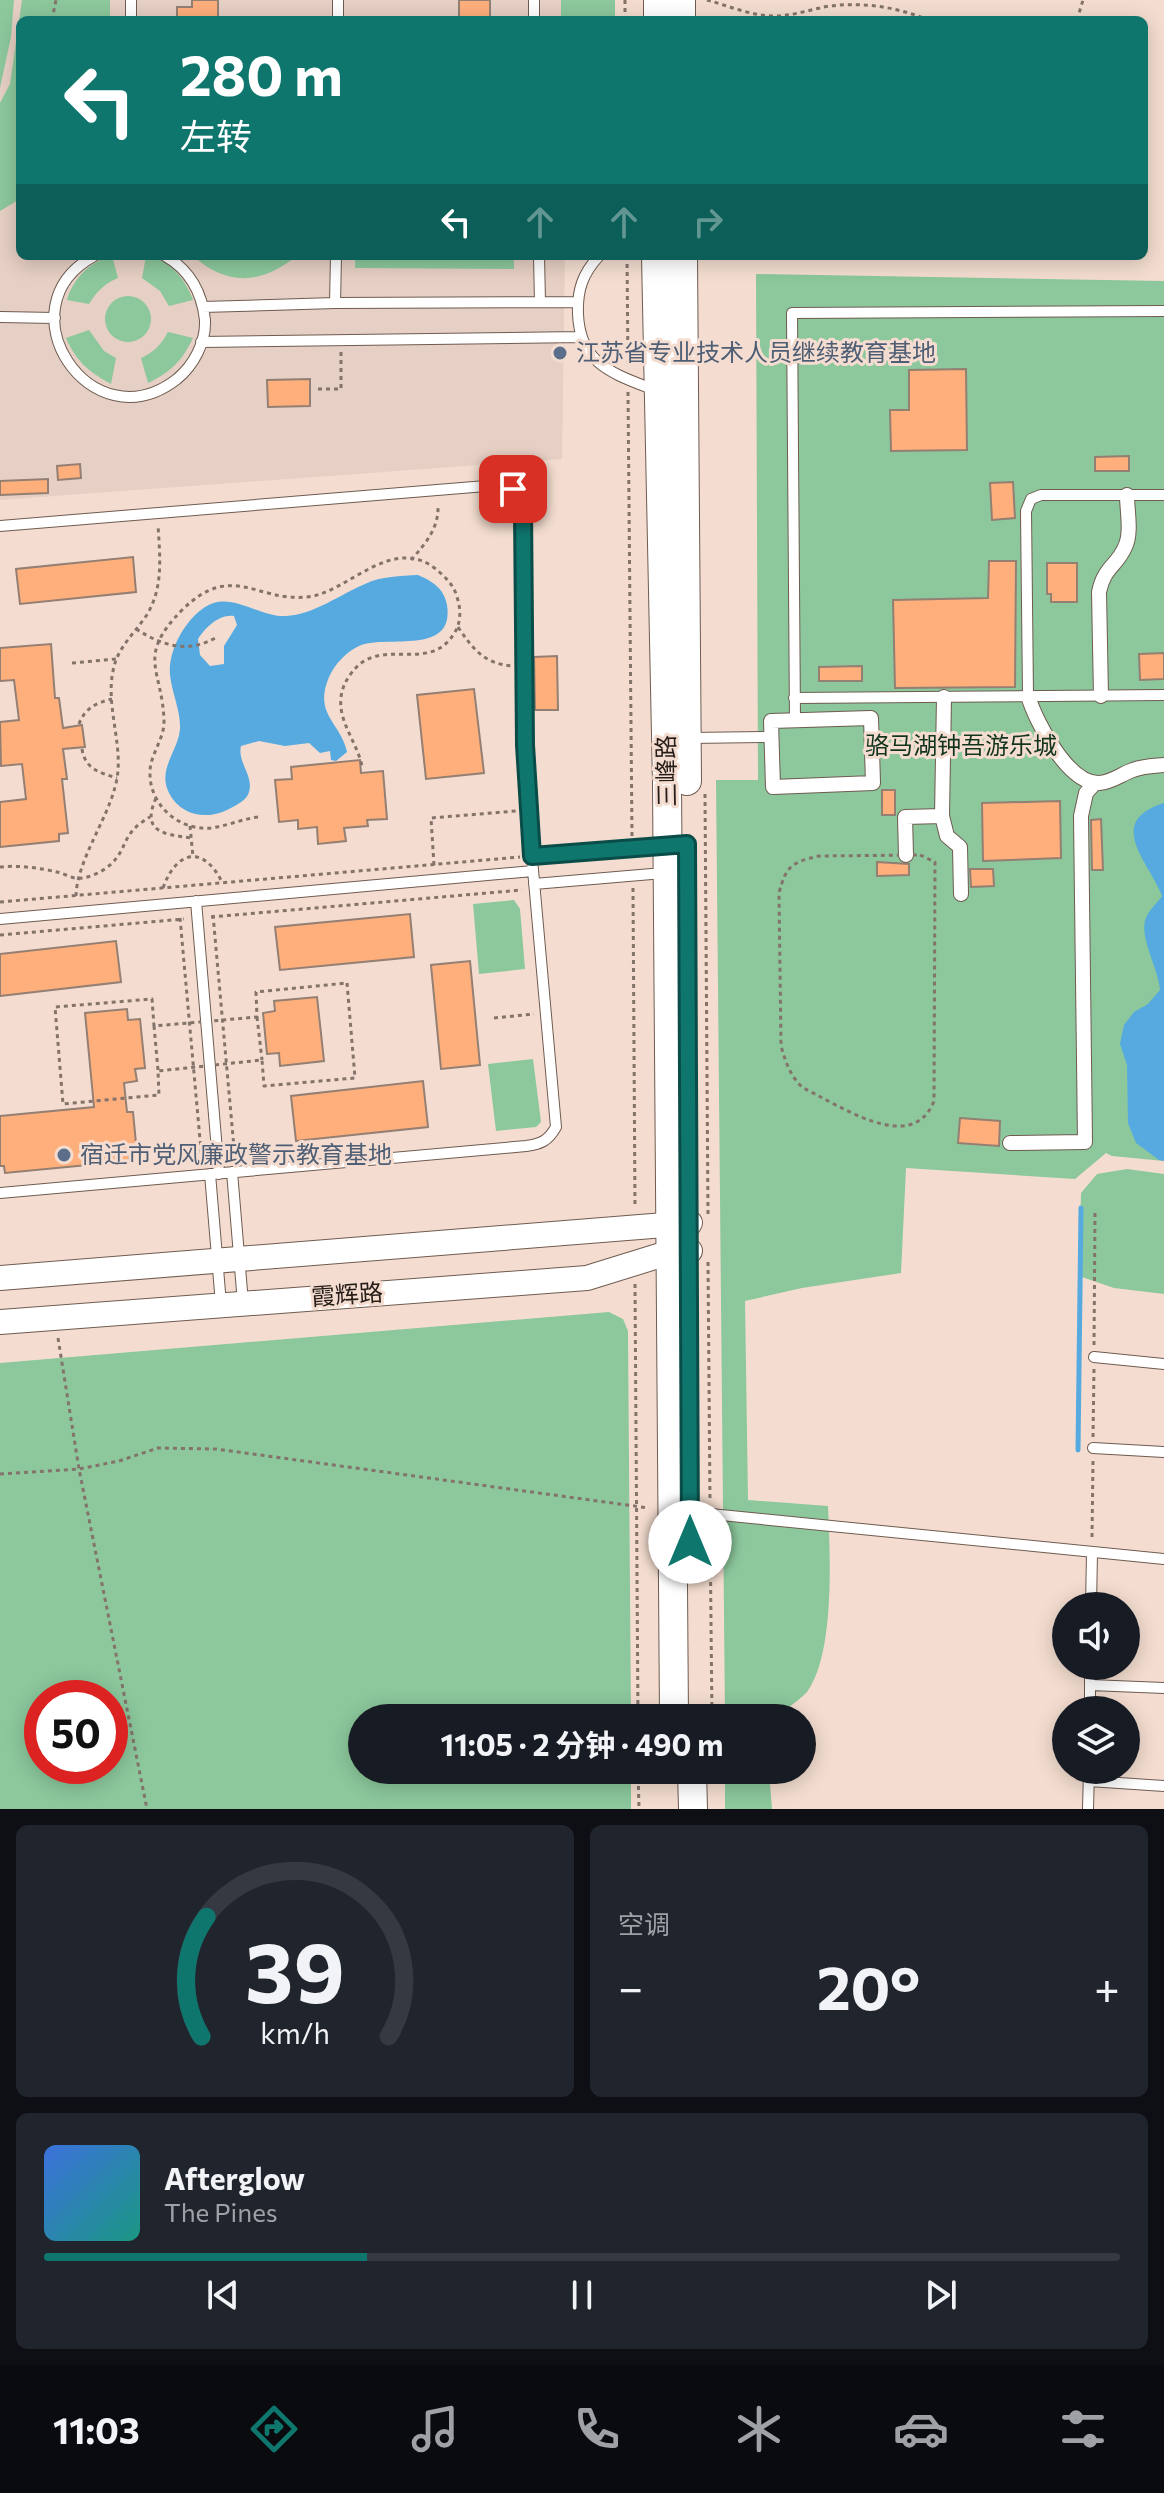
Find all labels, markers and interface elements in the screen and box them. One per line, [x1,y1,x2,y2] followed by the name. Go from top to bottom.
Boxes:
[180,39,343,108] text: 280 m
[48,48,152,152] icon: left
[180,113,252,157] text: 左转
[434,200,478,244] icon: left
[518,200,562,244] icon: ahead
[602,200,646,244] icon: ahead
[686,200,730,244] icon: right
[576,337,936,366] place label: 江苏省专业技术人员继续教育基地
[551,344,569,362] marker: 江苏省专业技术人员继续教育基地
[479,455,547,523] pin
[491,467,535,511] icon: arrive
[865,730,1057,759] park label: 骆马湖钟吾游乐城
[650,735,681,807] street label: 三峰路
[80,1139,392,1168] place label: 宿迁市党风廉政警示教育基地
[55,1146,73,1164] marker: 宿迁市党风廉政警示教育基地
[310,1277,384,1310] street label: 霞辉路
[648,1500,732,1584] position arrow
[1052,1592,1140,1784] map controls
[1052,1592,1140,1680] button: sound
[24,1680,128,1784] speed limit sign: 50
[1052,1696,1140,1784] button: layers
[441,1725,723,1762] text: 11:05 · 2 分钟 · 490 m
[618,1908,670,1939] text: 空调
[245,1918,345,2020] text: 39
[817,1949,920,2022] text: 20°
[618,1959,643,2013] text: −
[1094,1959,1120,2013] text: +
[260,2015,330,2050] text: km/h
[164,2159,305,2196] text: Afterglow
[164,2196,278,2227] text: The Pines
[201,2273,245,2317] icon: previous
[560,2273,604,2317] icon: pause
[919,2273,963,2317] icon: next
[246,2401,302,2457] icon: directions
[407,2401,463,2457] icon: music
[569,2401,625,2457] icon: phone
[731,2401,787,2457] icon: climate
[893,2401,949,2457] icon: car
[1055,2401,1111,2457] icon: filters
[53,2407,140,2451] text: 11:03

